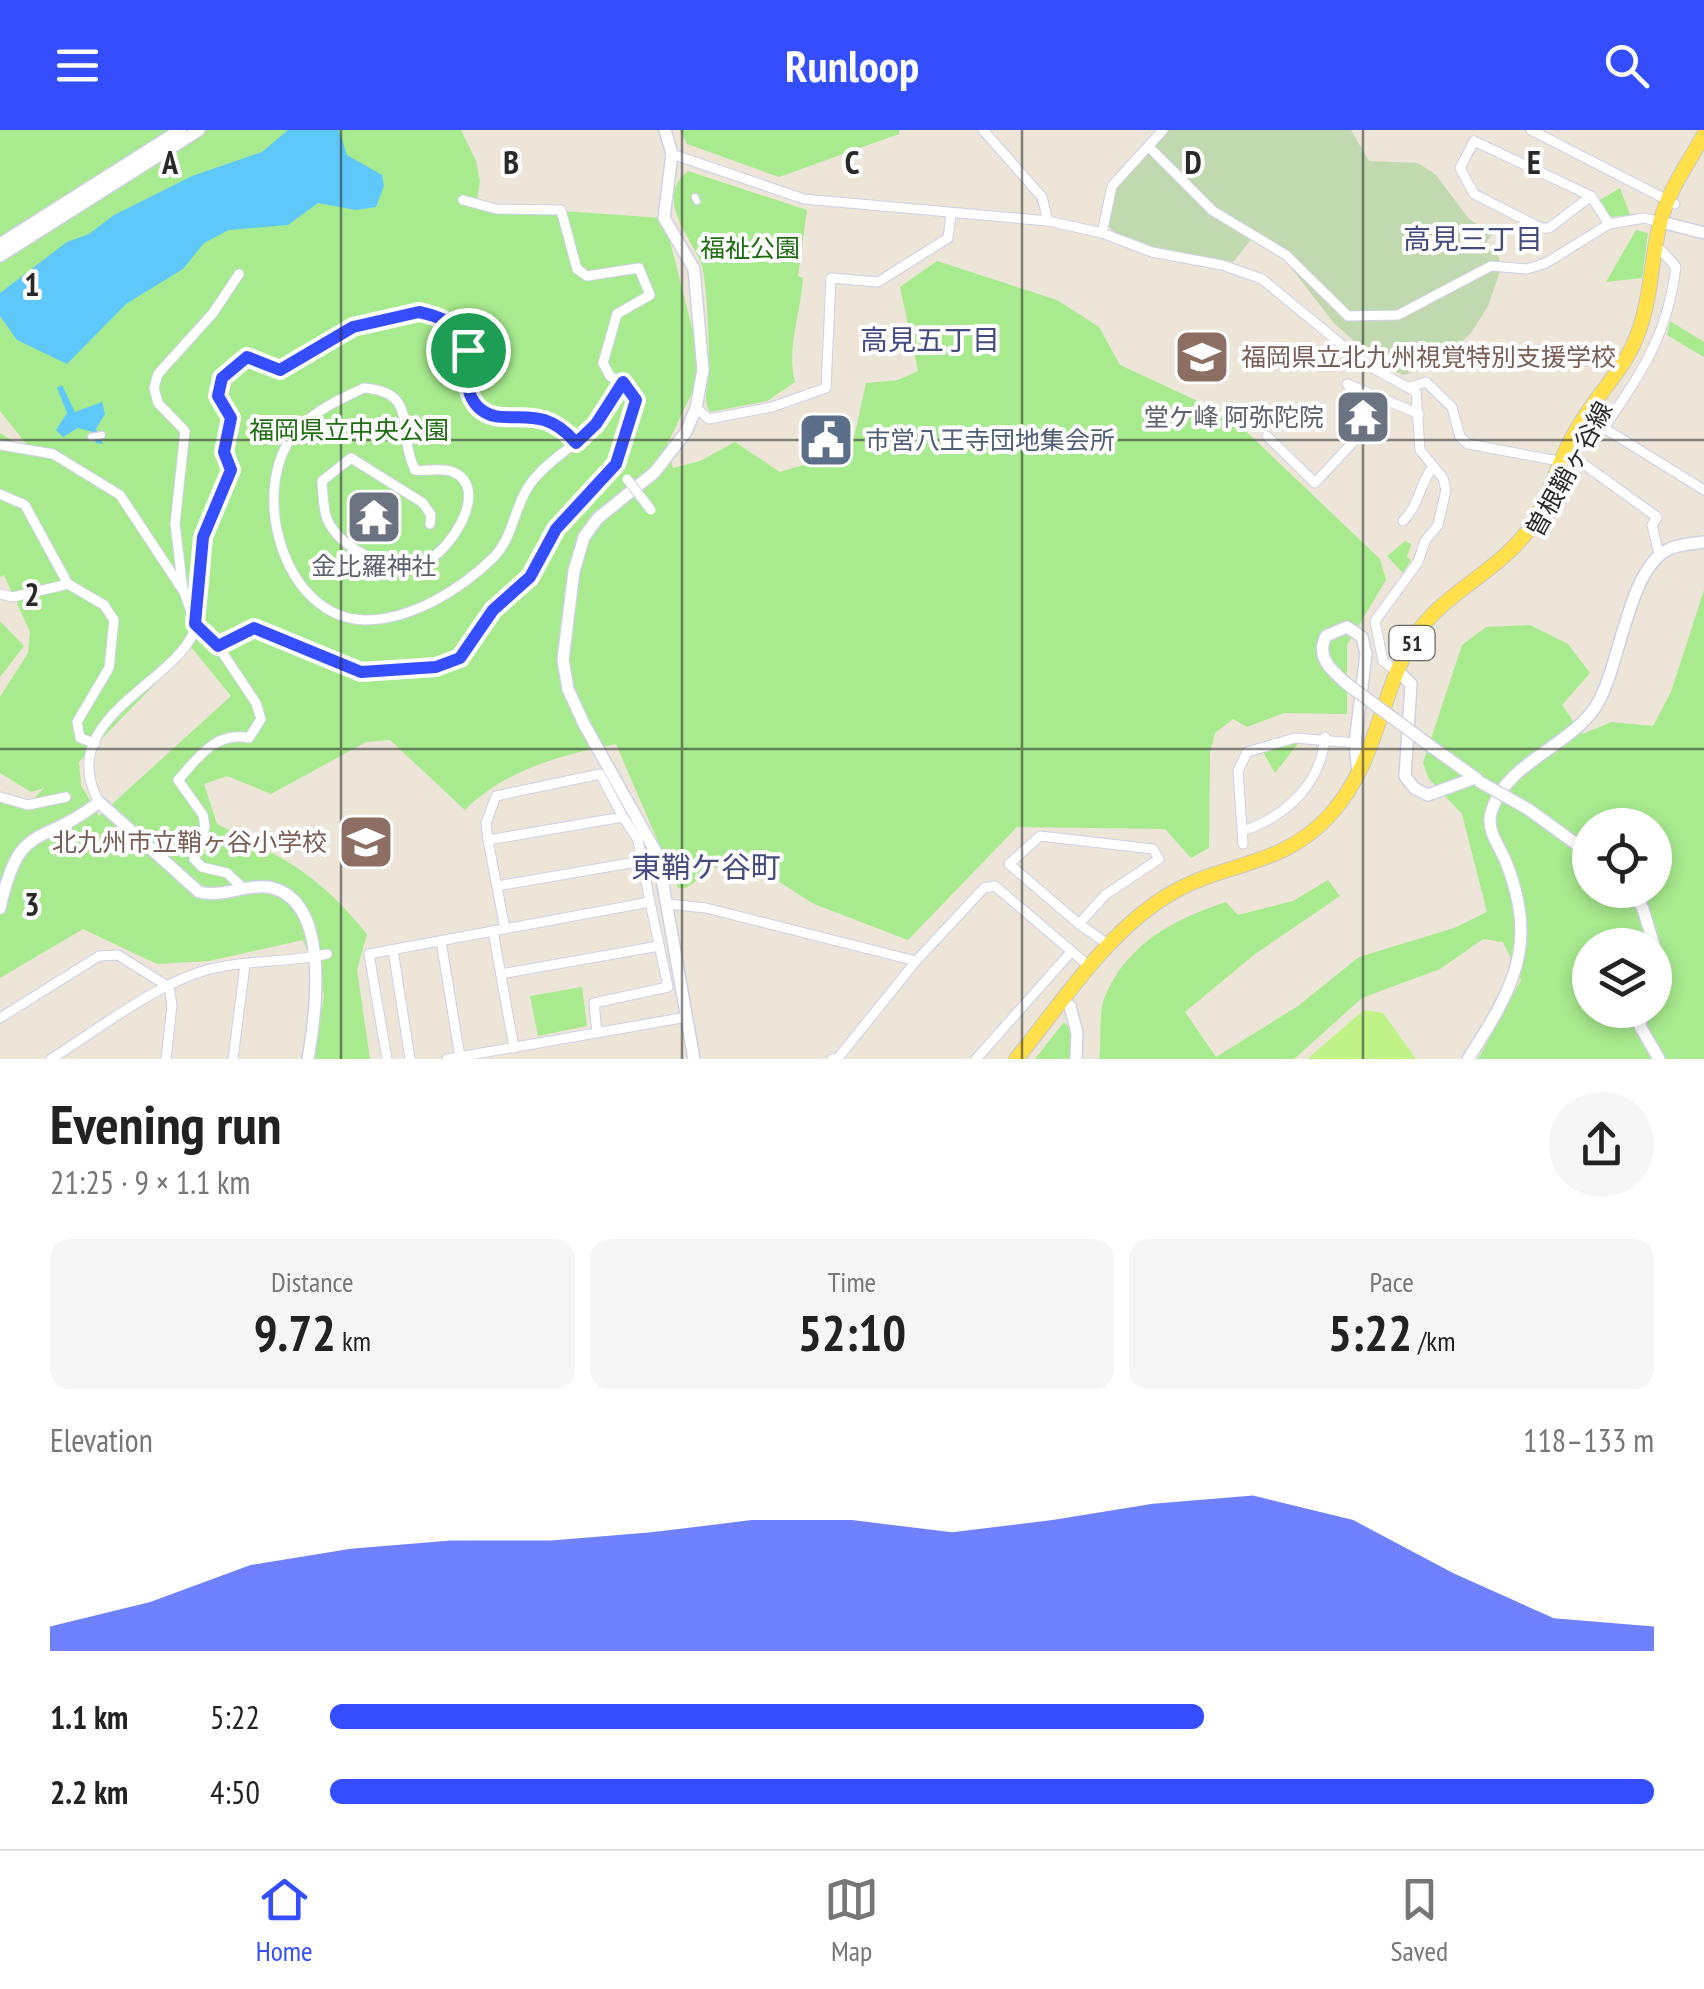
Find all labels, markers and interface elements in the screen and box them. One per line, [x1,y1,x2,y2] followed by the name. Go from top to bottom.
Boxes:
[785,36,919,94] text: Runloop
[50,38,105,93] icon: menu
[1599,38,1654,93] icon: search
[161,141,179,183] text: A
[503,141,519,183] text: B
[845,141,860,183] text: C
[1184,141,1202,183] text: D
[1527,141,1541,183] text: E
[1403,220,1543,257] district label: 高見三丁目
[700,232,800,264] park label: 福祉公園
[24,263,40,305] text: 1
[426,308,511,393] pin
[860,321,1000,358] district label: 高見五丁目
[441,323,496,378] icon: arrive
[1172,327,1232,387] school or university icon: 福岡県立北九州視覚特別支援学校
[1241,341,1616,373] place label: 福岡県立北九州視覚特別支援学校
[1333,387,1393,447] temple icon: 堂ケ峰 阿弥陀院
[1519,396,1619,542] street label: 曽根鞘ヶ谷線
[1144,401,1324,433] place label: 堂ケ峰 阿弥陀院
[796,410,856,470] public building icon: 市営八王寺団地集会所
[249,414,449,446] park label: 福岡県立中央公園
[865,424,1115,456] place label: 市営八王寺団地集会所
[344,487,404,547] temple icon: 金比羅神社
[311,550,437,582] place label: 金比羅神社
[24,573,40,615] text: 2
[1390,626,1434,660] road number: 51
[1572,808,1672,1028] map controls
[1572,808,1672,908] button: locate
[336,812,396,872] school or university icon: 北九州市立鞘ヶ谷小学校
[52,826,327,858] place label: 北九州市立鞘ヶ谷小学校
[631,847,781,886] district label: 東鞘ケ谷町
[24,883,40,925] text: 3
[1572,928,1672,1028] button: layers
[50,1088,282,1159] text: Evening run
[1549,1092,1654,1197] button: share
[50,1161,250,1203] text: 21:25 · 9 × 1.1 km
[271,1263,354,1300] text: Distance
[828,1263,876,1300] text: Time
[1370,1263,1414,1300] text: Pace
[254,1300,336,1365] text: 9.72
[798,1300,906,1365] text: 52:10
[1328,1300,1412,1365] text: 5:22
[336,1322,371,1359] text: km
[1412,1322,1455,1359] text: /km
[50,1419,153,1461] text: Elevation
[1523,1419,1654,1461] text: 118–133 m
[50,1696,128,1738] text: 1.1 km
[210,1696,260,1738] text: 5:22
[50,1771,128,1813] text: 2.2 km
[210,1771,260,1813] text: 4:50
[256,1872,313,1969] tab: Home
[824,1872,879,1969] tab: Map
[1391,1872,1448,1969] tab: Saved

